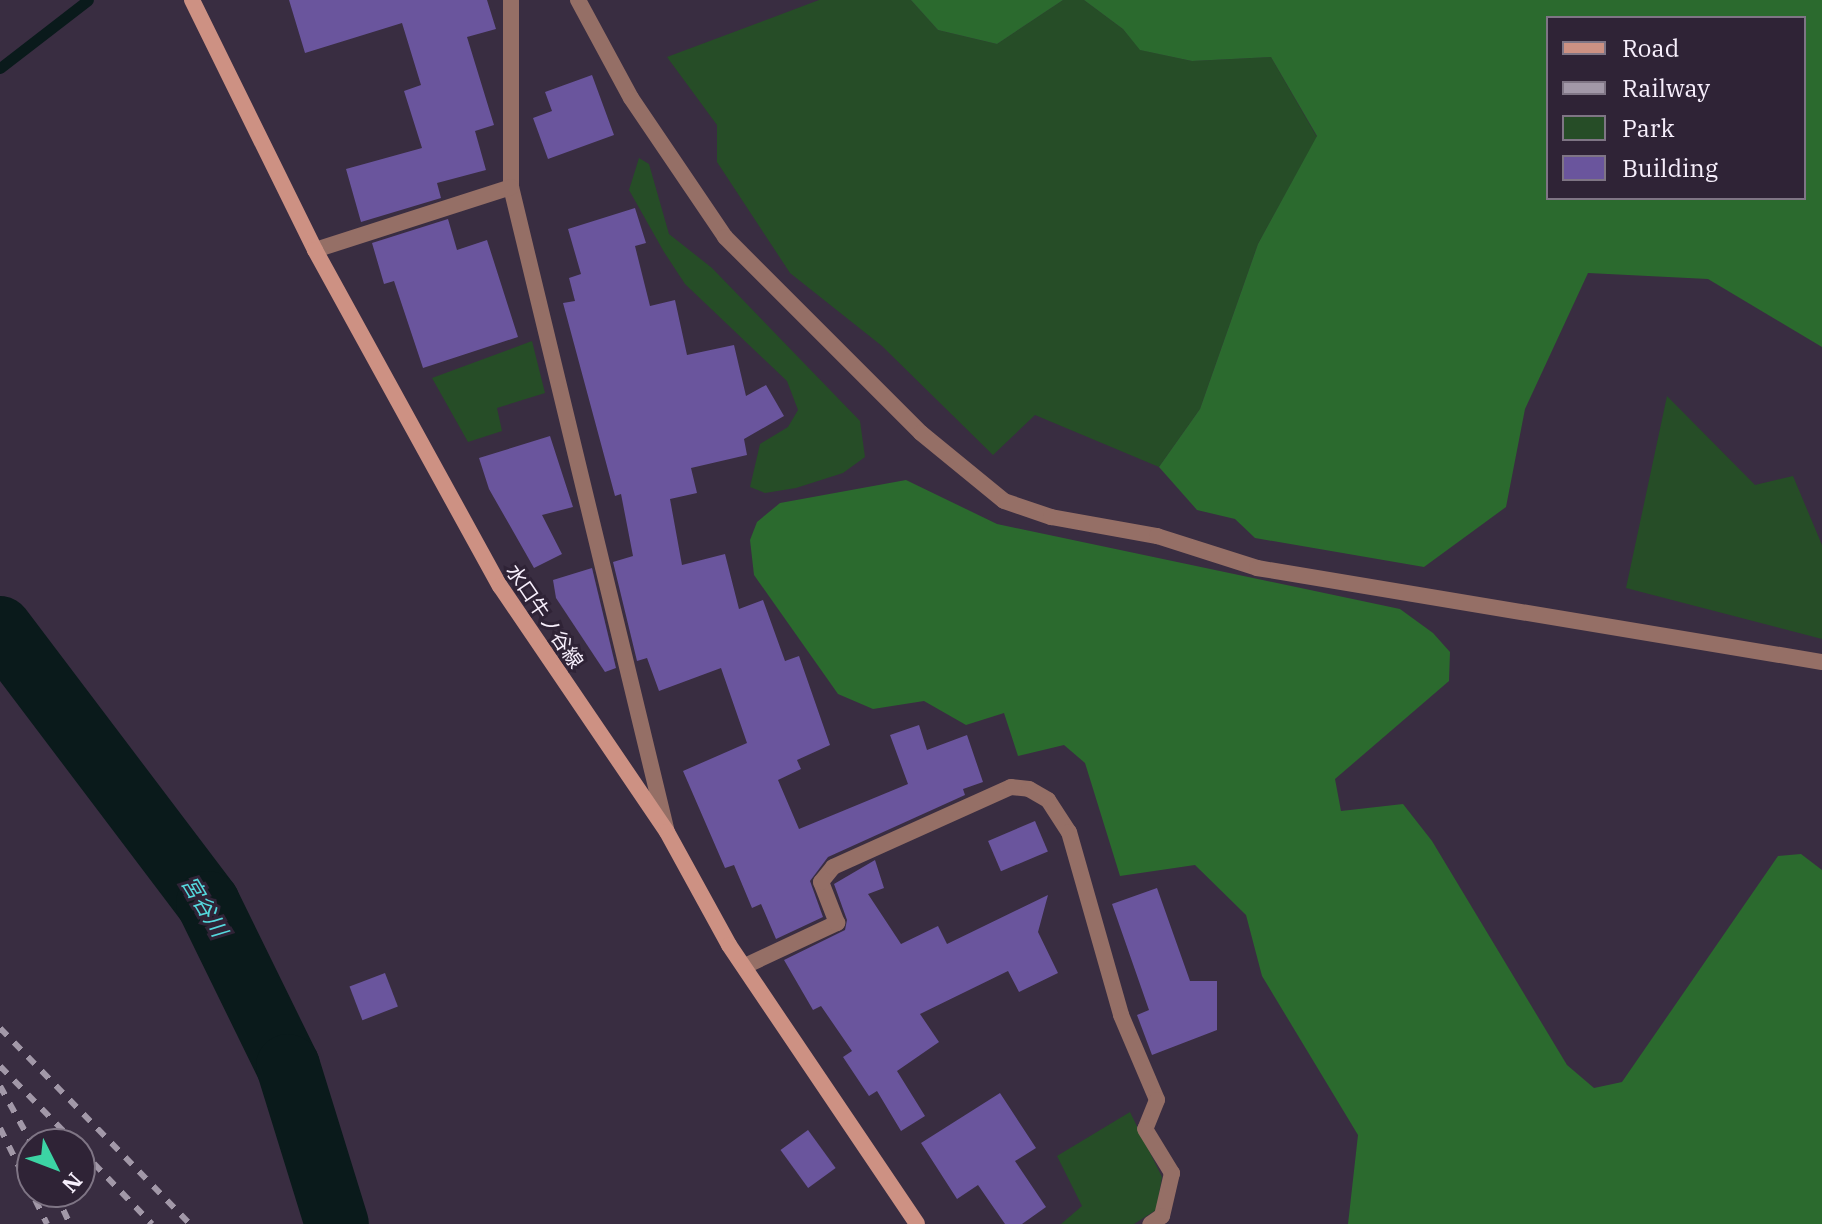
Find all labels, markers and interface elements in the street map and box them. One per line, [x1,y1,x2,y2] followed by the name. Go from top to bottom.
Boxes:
[1546,16,1806,200] legend
[1622,32,1679,64] text: Road
[1622,72,1710,104] text: Railway
[1622,112,1674,144] text: Park
[1622,152,1718,184] text: Building
[502,560,588,672] street label: 水口牛ノ谷線
[177,871,233,941] water label: 宮谷川
[16,1128,96,1208] north arrow
[56,1167,89,1199] text: N

